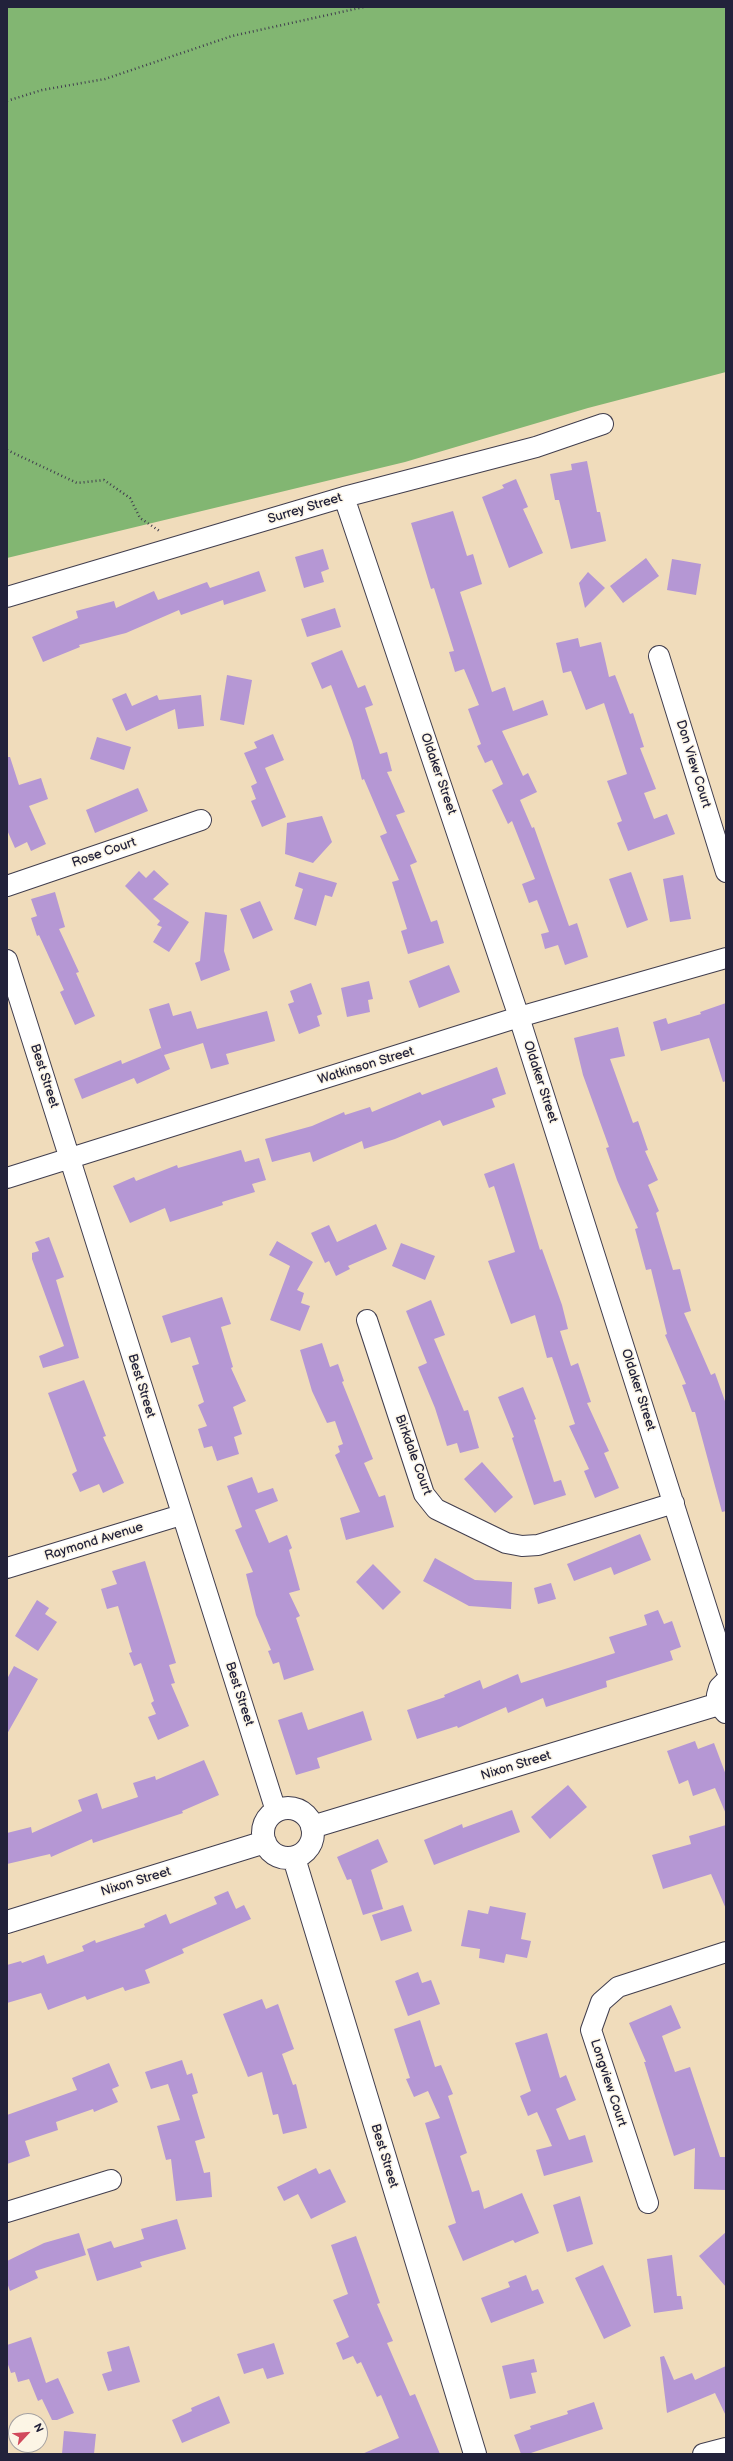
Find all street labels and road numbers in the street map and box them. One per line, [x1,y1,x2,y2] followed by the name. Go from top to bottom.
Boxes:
[266,490,344,528] street label: Surrey Street
[672,718,714,810] street label: Don View Court
[417,731,459,817] street label: Oldaker Street
[70,835,138,871] street label: Rose Court
[519,1039,561,1125] street label: Oldaker Street
[26,1042,62,1110] street label: Best Street
[316,1044,416,1088] street label: Watkinson Street
[617,1347,659,1433] street label: Oldaker Street
[124,1352,158,1420] street label: Best Street
[391,1413,435,1497] street label: Birkdale Court
[43,1520,145,1564] street label: Raymond Avenue
[221,1660,257,1728] street label: Best Street
[479,1748,553,1784] street label: Nixon Street
[99,1864,173,1900] street label: Nixon Street
[587,2037,629,2129] street label: Longview Court
[367,2122,401,2190] street label: Best Street

